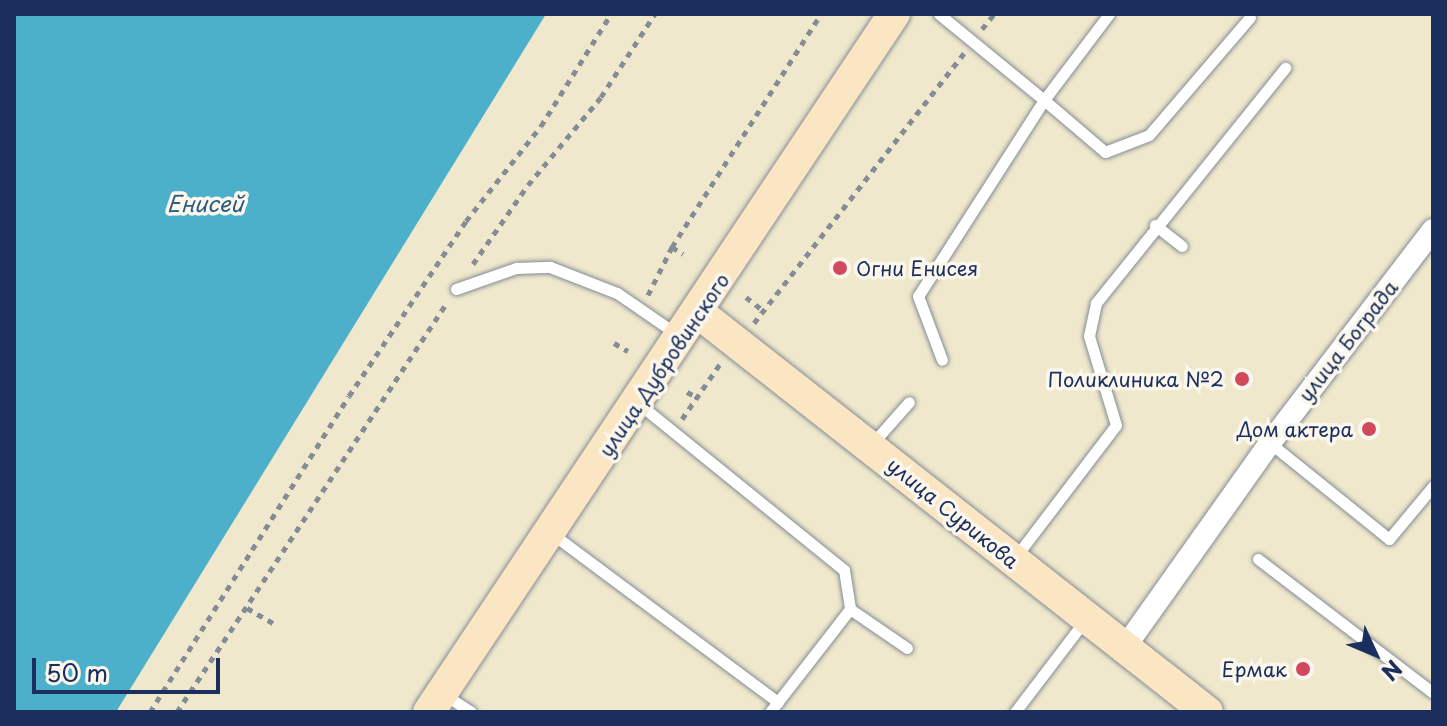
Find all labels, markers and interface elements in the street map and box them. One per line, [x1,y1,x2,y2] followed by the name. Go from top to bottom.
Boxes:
[167,190,243,216] water label: Енисей
[856,256,980,280] place label: Огни Енисея
[831,259,849,277] marker: Огни Енисея
[593,268,735,462] street label: улица Дубровинского
[1293,275,1403,407] street label: улица Бограда
[1048,367,1224,391] place label: Поликлиника №2
[1231,368,1253,390] marker: Поликлиника №2
[1235,417,1353,441] place label: Дом актера
[1360,420,1378,438] marker: Дом актера
[882,452,1024,574] street label: улица Сурикова
[1335,614,1415,694] north arrow
[36,642,224,692] scale bar
[1375,653,1411,689] text: N
[46,654,108,690] text: 50 m
[1221,657,1287,681] place label: Ермак
[1294,660,1312,678] marker: Ермак

